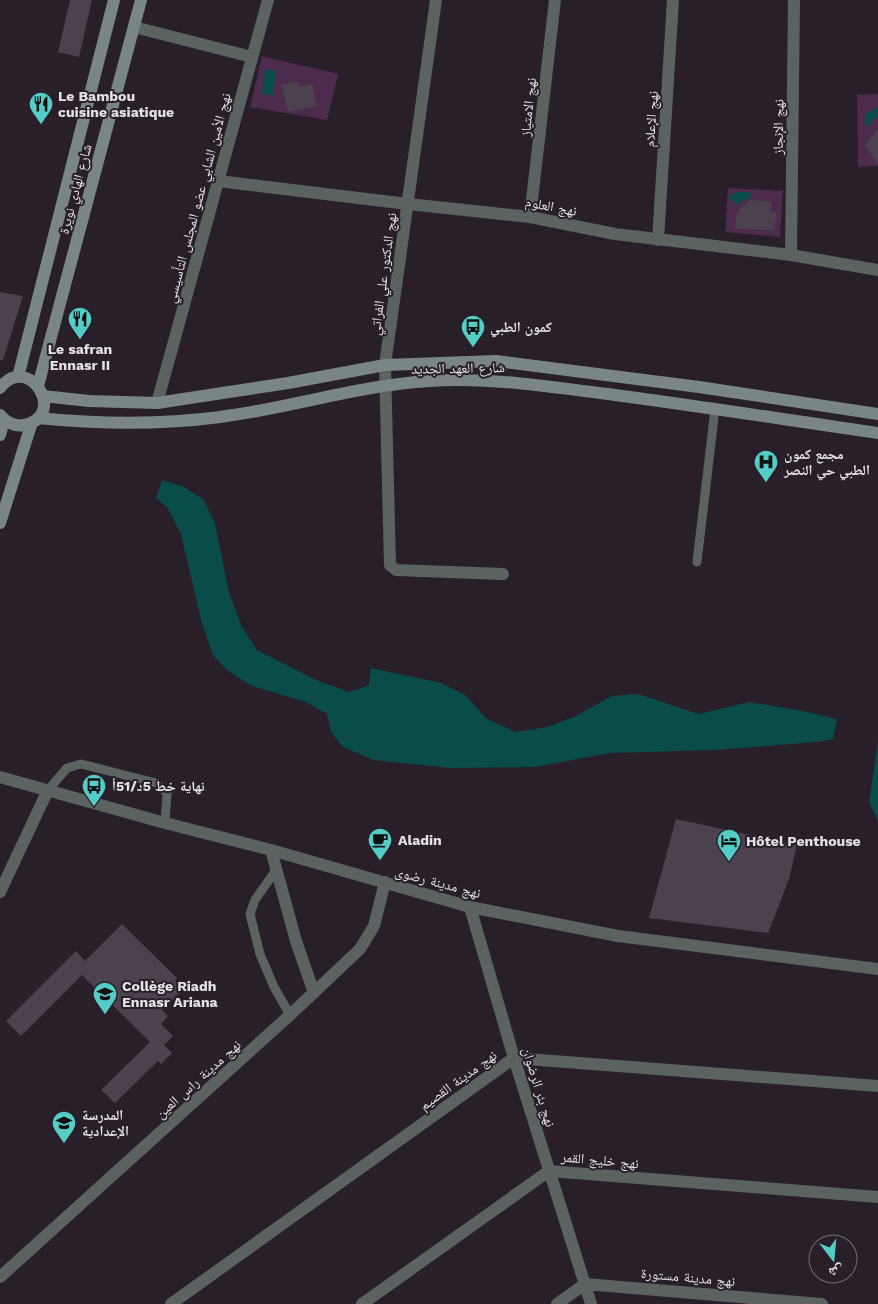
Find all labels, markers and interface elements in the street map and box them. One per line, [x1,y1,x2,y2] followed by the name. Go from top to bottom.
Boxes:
[517,77,541,139] street label: نهج الامتياز
[58,88,174,120] place label: Le Bambou cuisine asiatique
[641,90,663,148] street label: نهج الإعلام
[28,91,54,125] restaurant icon: Le Bambou cuisine asiatique
[162,91,237,306] street label: نهج الأمين الشابي عضو المجلس التأسيسي
[769,99,788,156] street label: نهج الإنجاز
[55,142,98,237] street label: شارع الهادي نويرة
[523,193,578,221] street label: نهج العلوم
[366,211,403,337] street label: نهج الدكتور علي الفراتي
[67,306,93,340] restaurant icon: Le safran Ennasr II
[460,314,486,348] bus stop icon: كمون الطبي
[490,319,552,338] place label: كمون الطبي
[48,341,112,373] place label: Le safran Ennasr II
[411,359,505,379] street label: شارع العهد الجديد
[783,446,870,481] place label: مجمع كمون الطبي حي النصر
[753,449,779,483] hospital icon: مجمع كمون الطبي حي النصر
[81,773,107,807] bus stop icon: نهاية خط 5د/51أ
[112,778,205,795] place label: نهاية خط 5د/51أ
[367,827,393,861] cafe icon: Aladin
[716,828,742,862] hotel icon: Hôtel Penthouse
[398,832,442,848] place label: Aladin
[746,833,861,849] place label: Hôtel Penthouse
[393,863,483,903] street label: نهج مدينة رضوى
[122,978,219,1010] place label: Collège Riadh Ennasr Ariana
[92,981,118,1015] school or university icon: Collège Riadh Ennasr Ariana
[152,1036,245,1123] street label: نهج مدينة راس العين
[517,1045,559,1130] street label: نهج بئر الرضوان
[416,1047,501,1115] street label: نهج مدينة القصيم
[82,1107,129,1139] place label: المدرسة الإعدادية
[51,1110,77,1144] school or university icon: المدرسة الإعدادية
[559,1149,640,1173] street label: نهج خليج القمر
[808,1234,858,1284] north arrow
[827,1261,846,1281] text: ش
[640,1265,736,1291] street label: نهج مدينة مستورة

